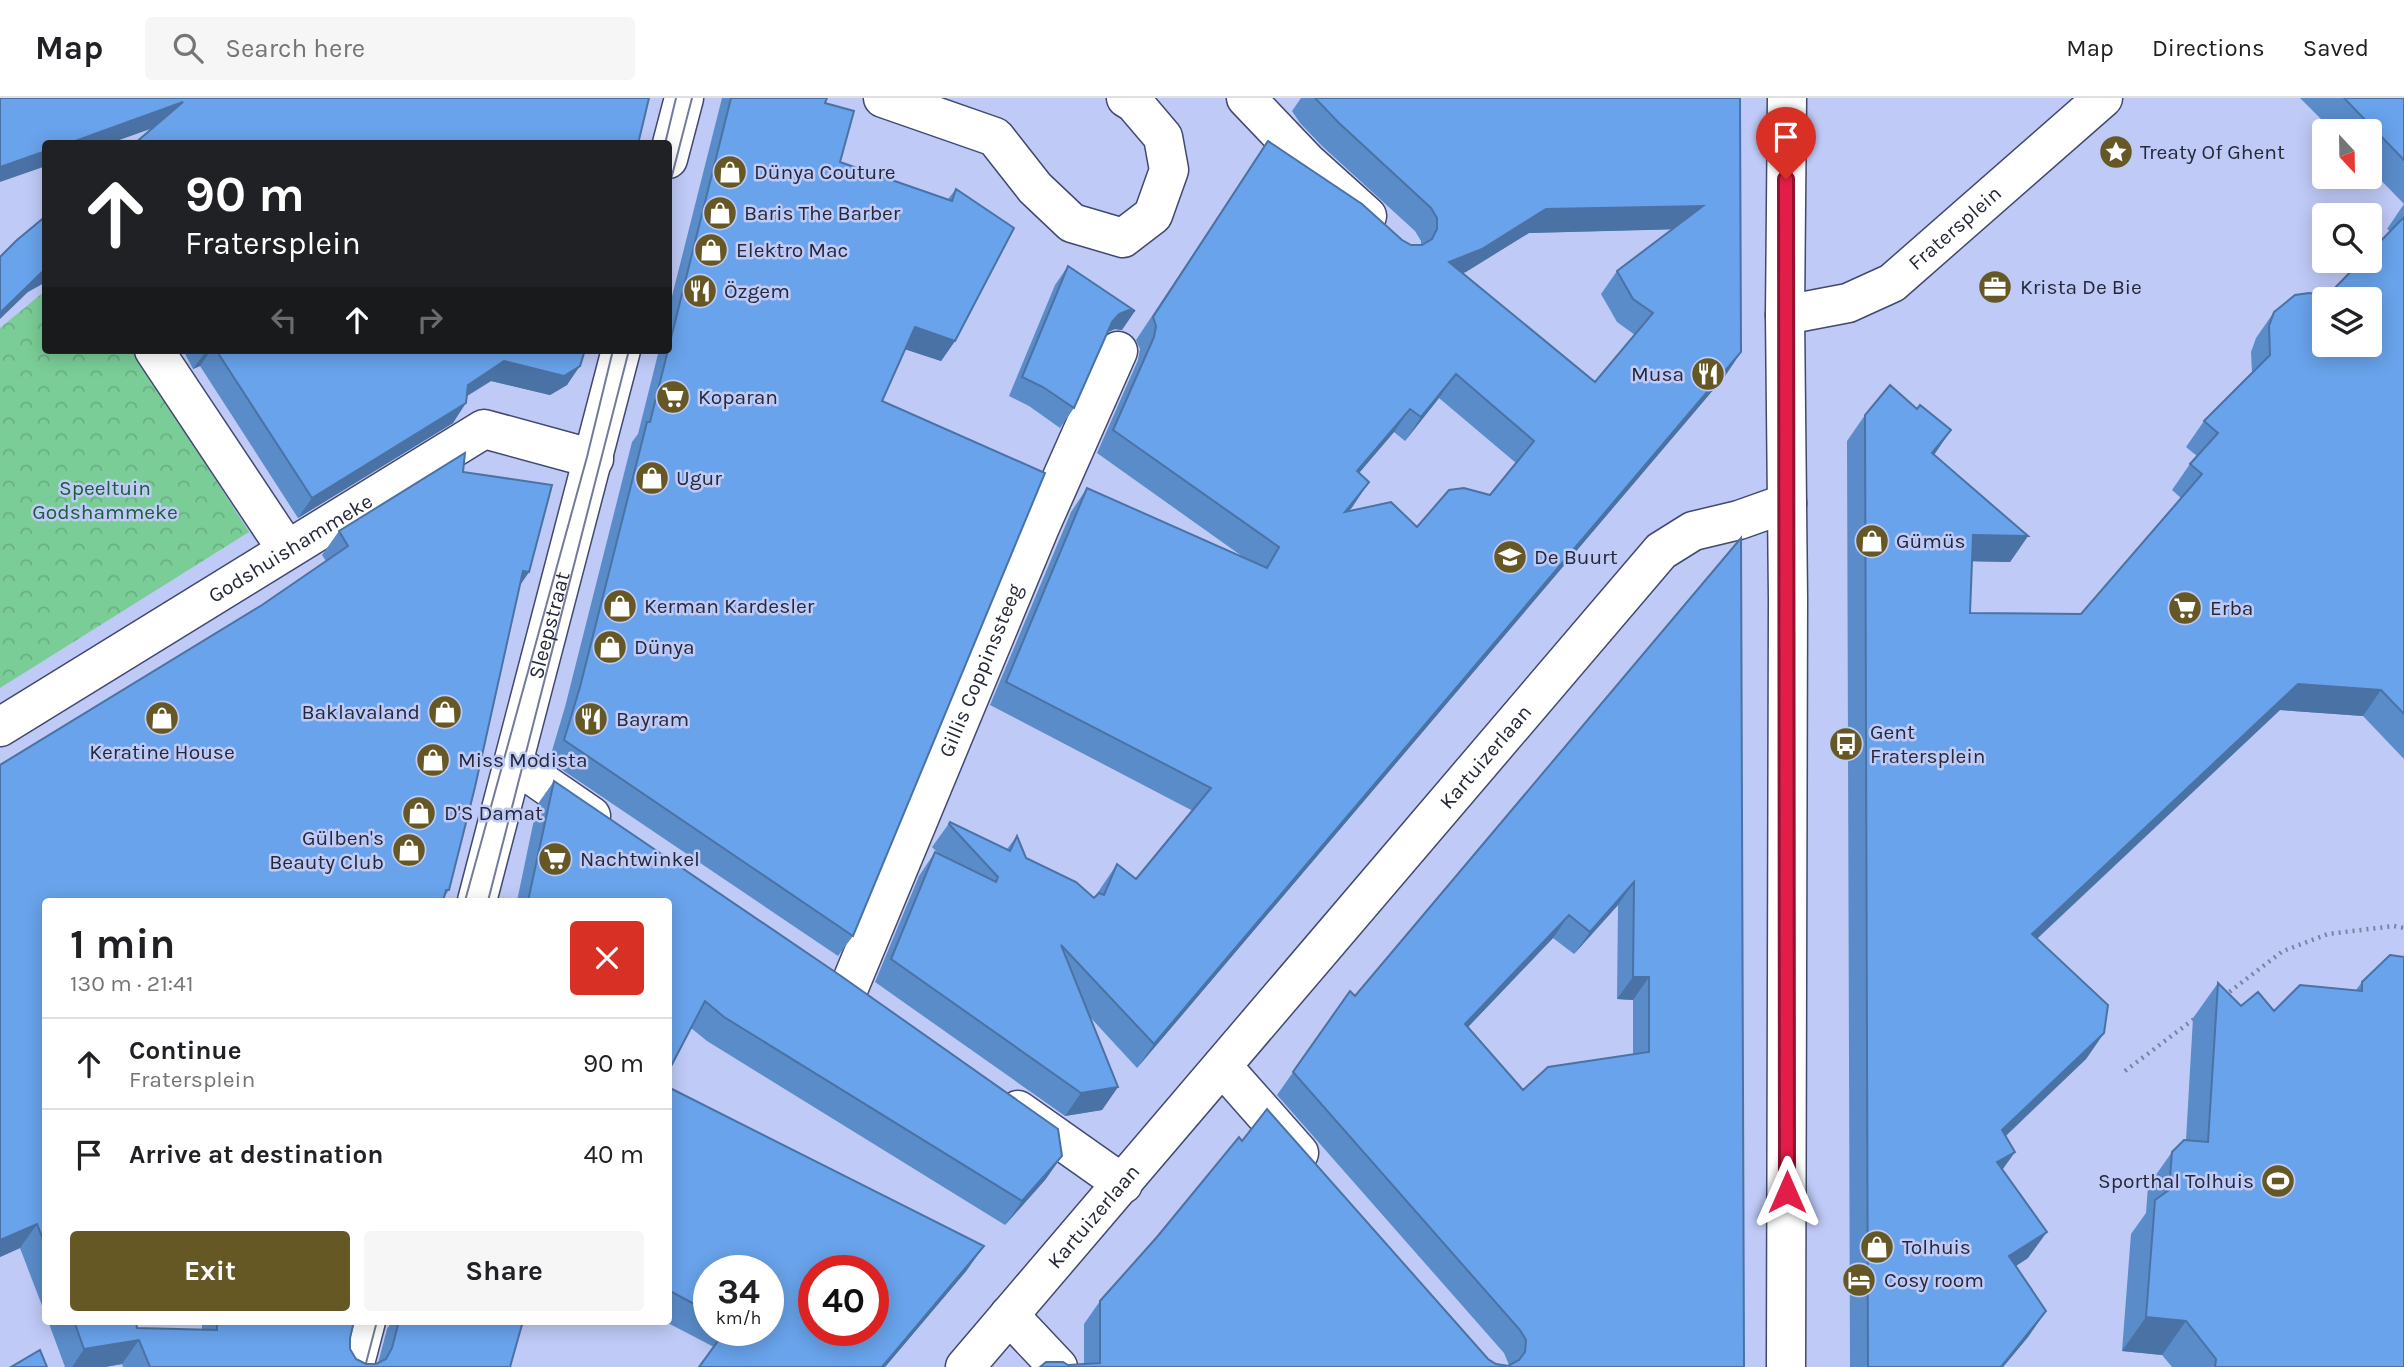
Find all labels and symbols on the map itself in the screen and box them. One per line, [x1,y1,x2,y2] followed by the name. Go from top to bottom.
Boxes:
[1756,107,1816,179] pin
[2312,119,2382,189] north arrow
[2097,133,2135,171] place icon: Treaty Of Ghent
[2140,140,2285,164] place label: Treaty Of Ghent
[711,153,749,191] shop icon: Dünya Couture
[754,160,896,184] place label: Dünya Couture
[1904,181,2006,275] street label: Fratersplein
[701,194,739,232] shop icon: Baris The Barber
[744,201,901,225] place label: Baris The Barber
[692,231,730,269] shop icon: Elektro Mac
[736,238,848,262] place label: Elektro Mac
[1976,268,2014,306] office icon: Krista De Bie
[681,272,719,310] restaurant icon: Özgem
[2020,275,2142,299] place label: Krista De Bie
[724,279,790,303] place label: Özgem
[1689,355,1727,393] restaurant icon: Musa
[1631,362,1684,386] place label: Musa
[654,378,692,416] supermarket icon: Koparan
[698,385,778,409] place label: Koparan
[633,459,671,497] shop icon: Ugur
[676,466,722,490] place label: Ugur
[32,476,178,524] park label: Speeltuin Godshammeke
[204,489,377,608] street label: Godshuishammeke
[1853,522,1891,560] shop icon: Gümüs
[1896,529,1966,553] place label: Gümüs
[1491,538,1529,576] school or university icon: De Buurt
[1534,545,1618,569] place label: De Buurt
[524,569,575,682] street label: Sleepstraat
[934,580,1027,761] street label: Gillis Coppinssteeg
[601,587,639,625] shop icon: Kerman Kardesler
[2166,589,2204,627] supermarket icon: Erba
[644,594,815,618] place label: Kerman Kardesler
[2210,596,2253,620] place label: Erba
[591,628,629,666] shop icon: Dünya
[634,635,695,659] place label: Dünya
[426,693,464,731] shop icon: Baklavaland
[143,699,181,737] shop icon: Keratine House
[301,700,420,724] place label: Baklavaland
[572,700,610,738] restaurant icon: Bayram
[1435,700,1536,814] street label: Kartuizerlaan
[616,707,689,731] place label: Bayram
[1870,720,1985,768] place label: Gent Fratersplein
[1827,725,1865,763] bus stop icon: Gent Fratersplein
[89,740,235,764] place label: Keratine House
[414,741,452,779] shop icon: Miss Modista
[458,748,588,772] place label: Miss Modista
[400,794,438,832] shop icon: D'S Damat
[444,801,543,825] place label: D'S Damat
[269,826,384,874] place label: Gülben's Beauty Club
[390,831,428,869] shop icon: Gülben's Beauty Club
[536,840,574,878] supermarket icon: Nachtwinkel
[580,847,700,871] place label: Nachtwinkel
[1750,1155,1824,1229] position arrow
[1043,1160,1144,1273] street label: Kartuizerlaan
[2259,1162,2297,1200] sports icon: Sporthal Tolhuis
[2098,1169,2254,1193] place label: Sporthal Tolhuis
[1858,1228,1896,1266] shop icon: Tolhuis
[1902,1235,1971,1259] place label: Tolhuis
[798,1255,889,1346] speed limit sign: 40
[1840,1261,1878,1299] hotel icon: Cosy room
[1884,1268,1984,1292] place label: Cosy room

